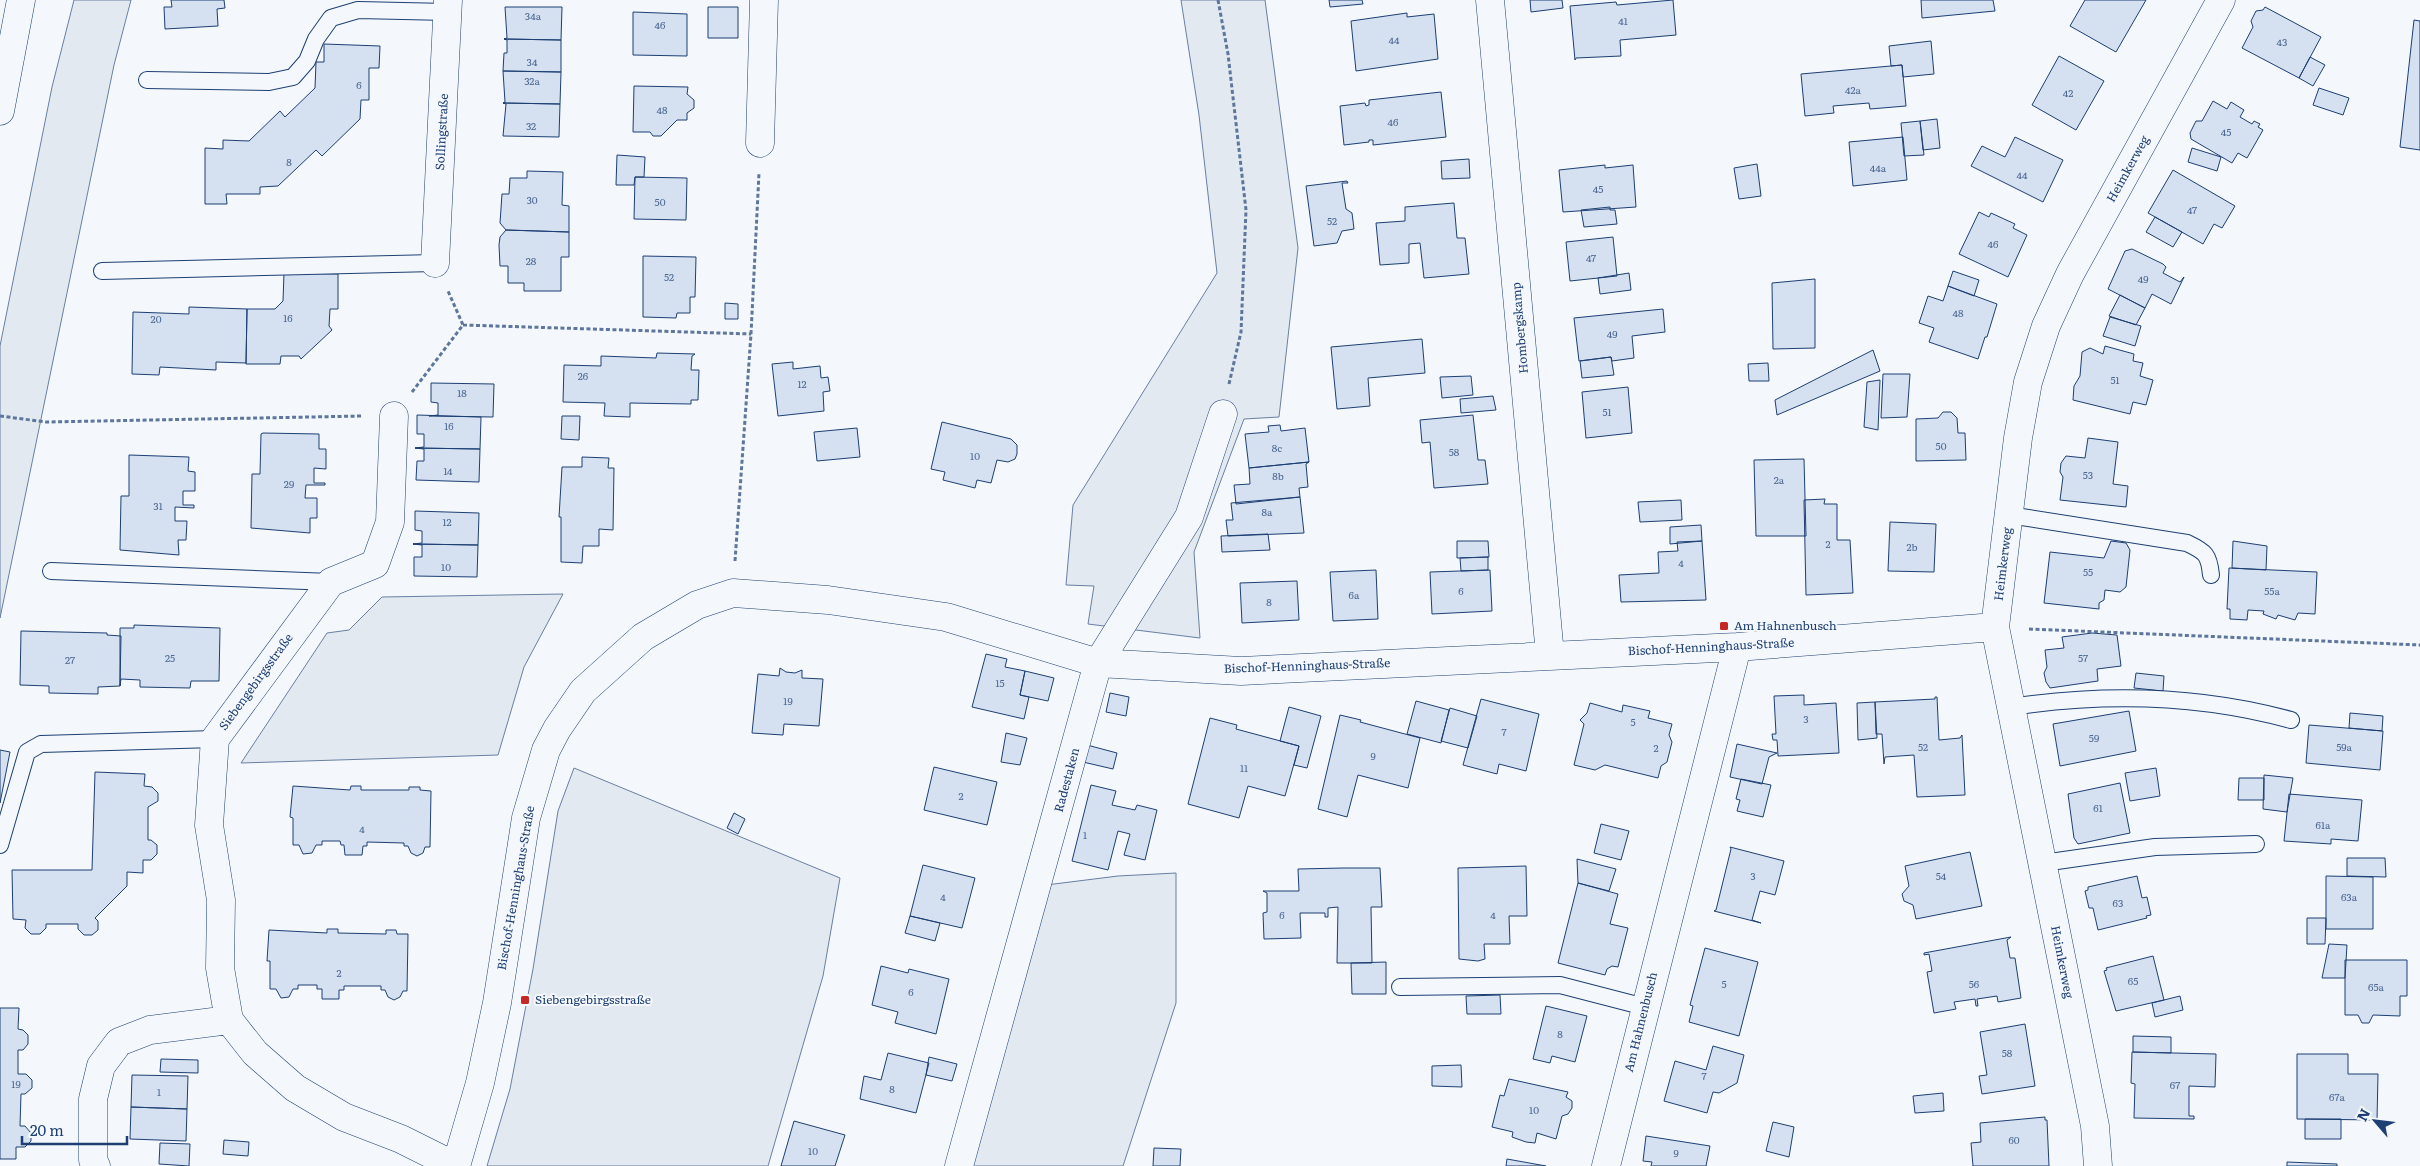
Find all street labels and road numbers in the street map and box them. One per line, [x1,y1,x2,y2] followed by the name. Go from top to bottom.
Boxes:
[430,93,452,171] street label: Sollingstraße
[2101,132,2153,205] street label: Heimkerweg
[1506,282,1532,375] street label: Hombergskamp
[1989,526,2015,602] street label: Heimkerweg
[214,629,297,734] street label: Siebengebirgsstraße
[1627,633,1795,659] street label: Bischof-Henninghaus-Straße
[1223,653,1391,677] street label: Bischof-Henninghaus-Straße
[1049,746,1083,814] street label: Radestaken
[492,804,538,971] street label: Bischof-Henninghaus-Straße
[2047,924,2079,1000] street label: Heimkerweg
[1619,970,1661,1074] street label: Am Hahnenbusch

